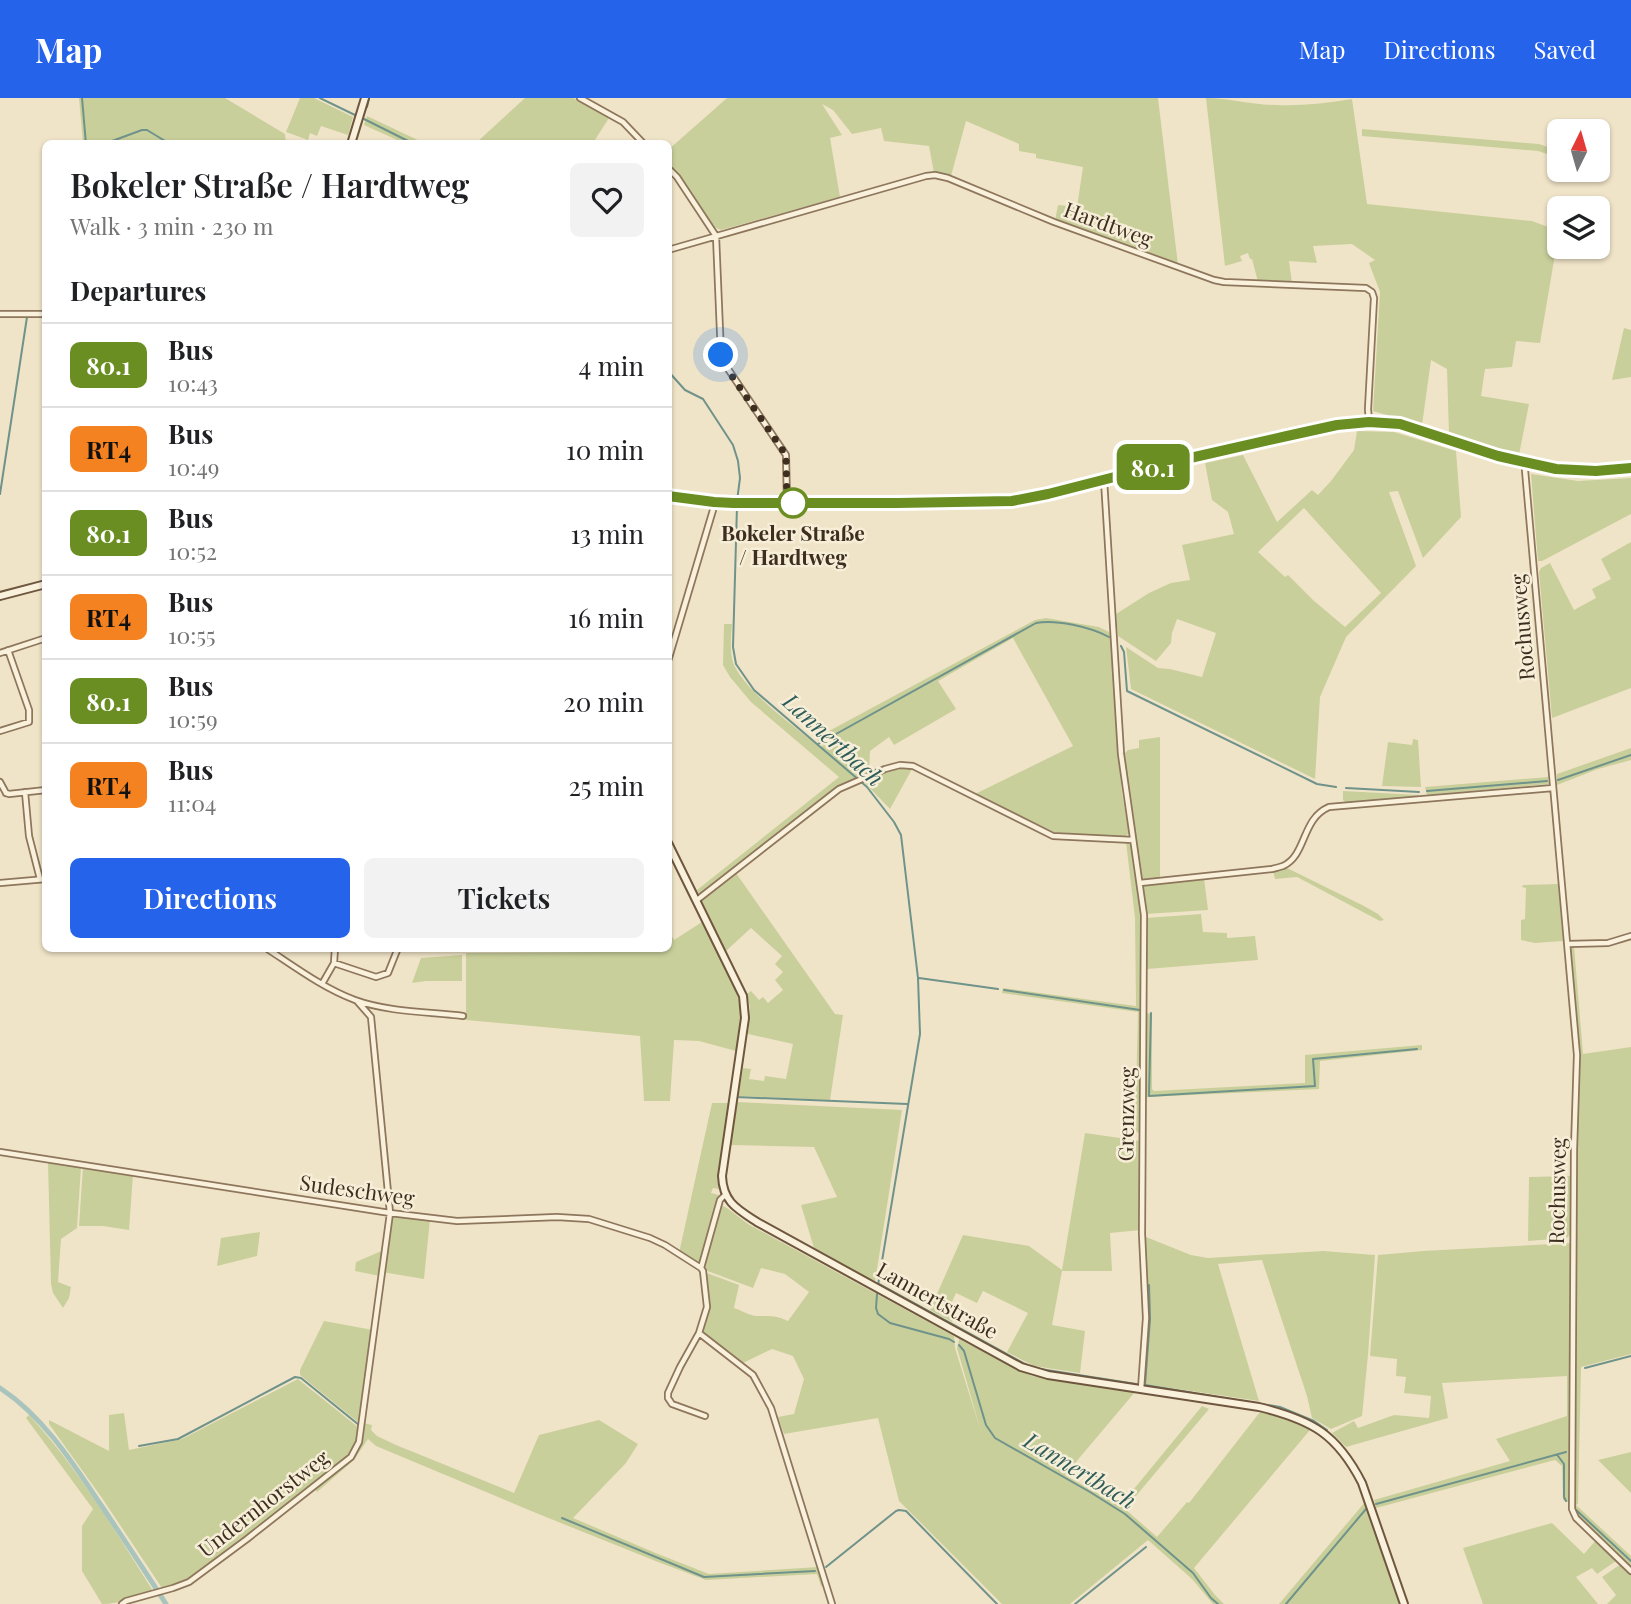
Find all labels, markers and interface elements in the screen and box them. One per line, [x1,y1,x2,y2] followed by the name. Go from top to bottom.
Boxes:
[35,27,102,71] text: Map
[1299,33,1345,65] text: Map
[1383,33,1496,65] text: Directions
[1534,33,1596,65] text: Saved
[1547,119,1610,182] north arrow
[1547,119,1610,259] map controls
[70,162,469,206] text: Bokeler Straße / Hardtweg
[570,163,644,237] button: heart
[1060,194,1157,252] street label: Hardtweg
[1547,196,1610,259] button: layers
[70,210,273,241] text: Walk · 3 min · 230 m
[70,273,206,308] text: Departures
[168,332,213,367] text: Bus
[703,337,738,372] your location
[578,348,644,383] text: 4 min
[86,349,131,381] text: 80.1
[168,367,218,398] text: 10:43
[168,416,213,451] text: Bus
[566,432,644,467] text: 10 min
[86,433,131,465] text: RT4
[1104,444,1202,490] line badge: 80.1
[168,451,220,482] text: 10:49
[1131,451,1175,483] text: 80.1
[778,488,808,518] marker: Bokeler Straße / Hardtweg
[168,500,213,535] text: Bus
[570,516,644,551] text: 13 min
[86,517,131,549] text: 80.1
[721,518,865,570] place label: Bokeler Straße / Hardtweg
[168,535,217,566] text: 10:52
[1502,573,1540,682] street label: Rochusweg
[168,584,213,619] text: Bus
[568,600,644,635] text: 16 min
[86,601,131,633] text: RT4
[168,619,216,650] text: 10:55
[168,668,213,703] text: Bus
[563,684,644,719] text: 20 min
[86,685,131,717] text: 80.1
[776,685,891,792] water label: Lannertbach
[168,703,218,734] text: 10:59
[168,752,213,787] text: Bus
[568,768,644,803] text: 25 min
[86,769,131,801] text: RT4
[168,787,216,818] text: 11:04
[70,858,350,938] button: Directions
[364,858,644,938] button: Tickets
[1110,1066,1140,1161] street label: Grenzweg
[1541,1137,1571,1245] street label: Rochusweg
[298,1167,417,1211] street label: Sudeschweg
[872,1254,1004,1344] street label: Lannertstraße
[1018,1424,1143,1515] water label: Lannertbach
[192,1442,334,1562] street label: Undernhorstweg

